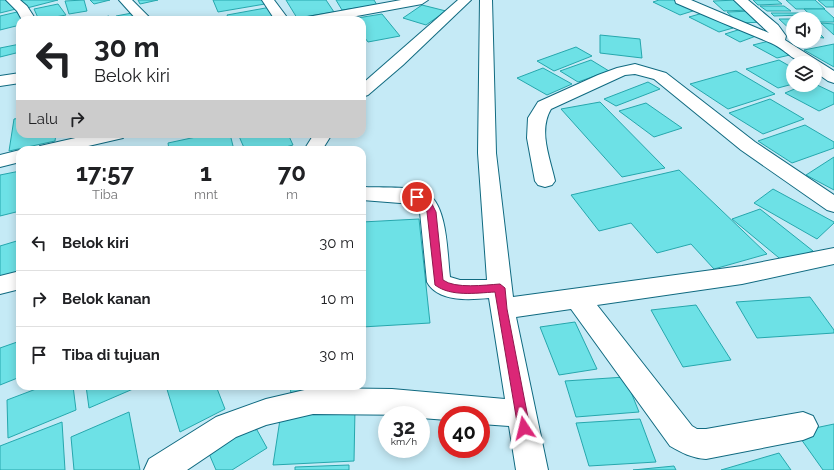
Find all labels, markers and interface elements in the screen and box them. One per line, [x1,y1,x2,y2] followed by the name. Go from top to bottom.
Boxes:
[786,12,822,92] map controls
[786,12,822,48] button: sound
[94,31,160,64] text: 30 m
[28,32,80,84] icon: left
[786,56,822,92] button: layers
[94,65,170,86] text: Belok kiri
[66,108,88,130] icon: right
[28,110,58,128] text: Lalu
[76,158,134,187] text: 17:57
[200,158,212,187] text: 1
[278,158,306,187] text: 70
[400,180,434,214] pin
[406,186,428,208] icon: arrive
[92,187,118,202] text: Tiba
[194,187,218,202] text: mnt
[286,187,298,202] text: m
[28,232,50,254] icon: left
[62,234,129,252] text: Belok kiri
[319,234,354,252] text: 30 m
[28,288,50,310] icon: right
[62,290,151,308] text: Belok kanan
[321,290,354,308] text: 10 m
[28,344,50,366] icon: arrive
[62,346,160,364] text: Tiba di tujuan
[319,346,354,364] text: 30 m
[438,406,490,458] speed limit sign: 40
[503,407,545,449] position arrow
[393,415,415,439] text: 32
[391,436,417,447] text: km/h

